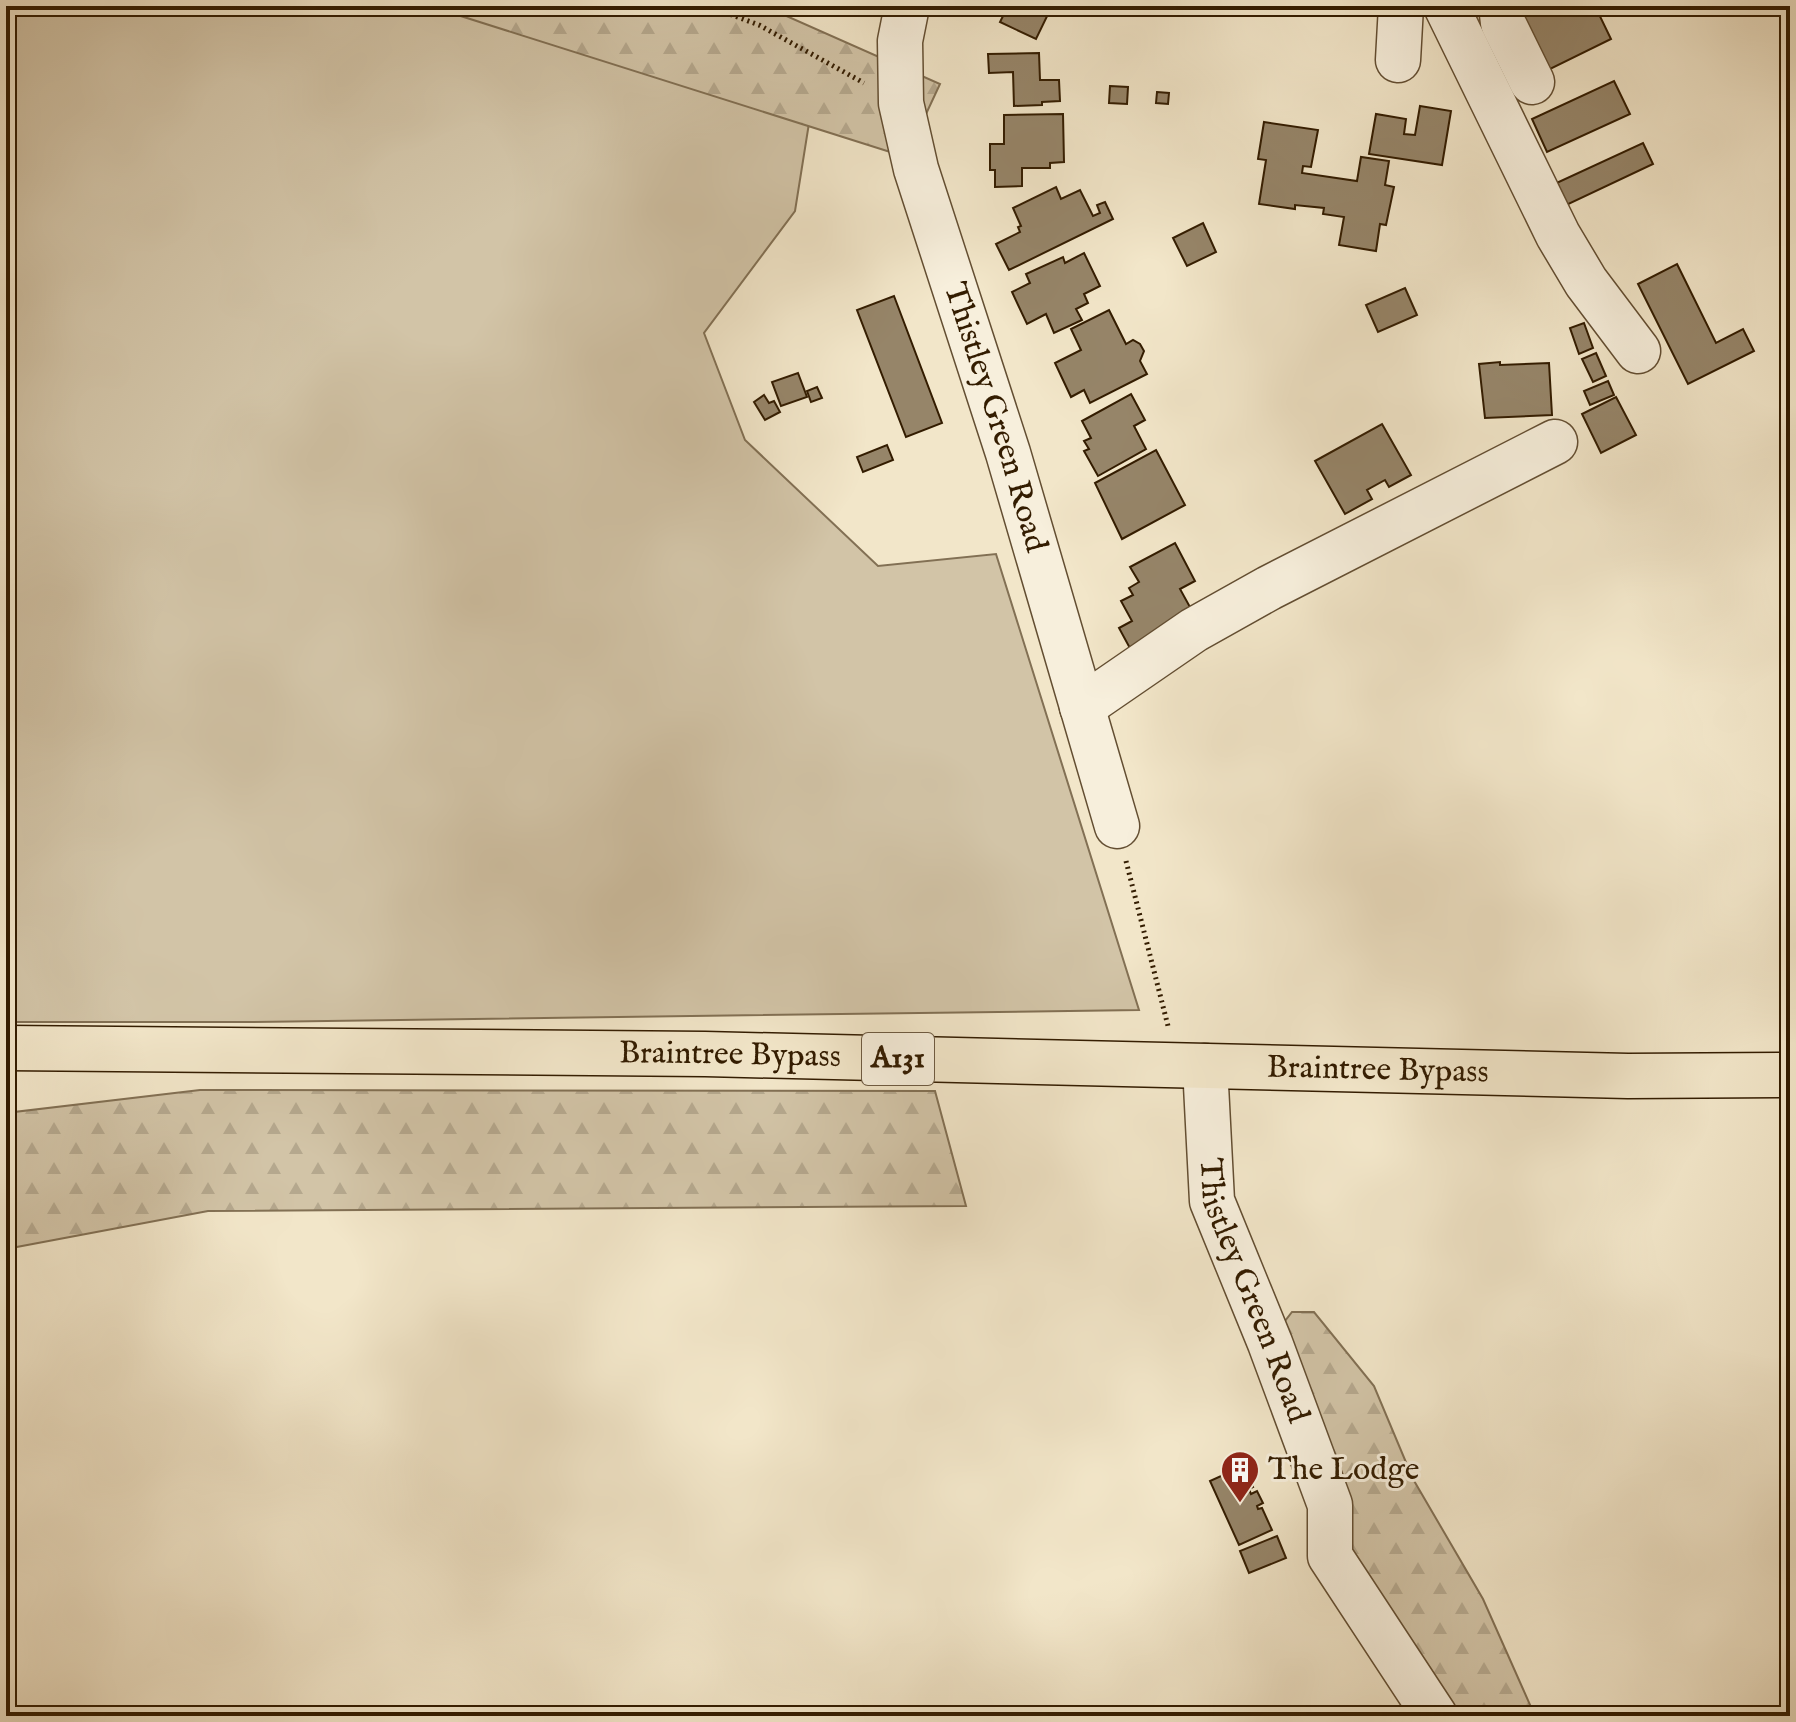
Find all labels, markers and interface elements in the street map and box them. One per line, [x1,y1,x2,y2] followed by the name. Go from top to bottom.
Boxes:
[934,277,1057,558] street label: Thistley Green Road
[619,1033,841,1078] street label: Braintree Bypass
[862,1033,934,1085] road number: A131
[1266,1047,1489,1093] street label: Braintree Bypass
[1189,1157,1319,1429] street label: Thistley Green Road
[1219,1449,1261,1504] building icon: The Lodge
[1268,1450,1419,1491] place label: The Lodge

